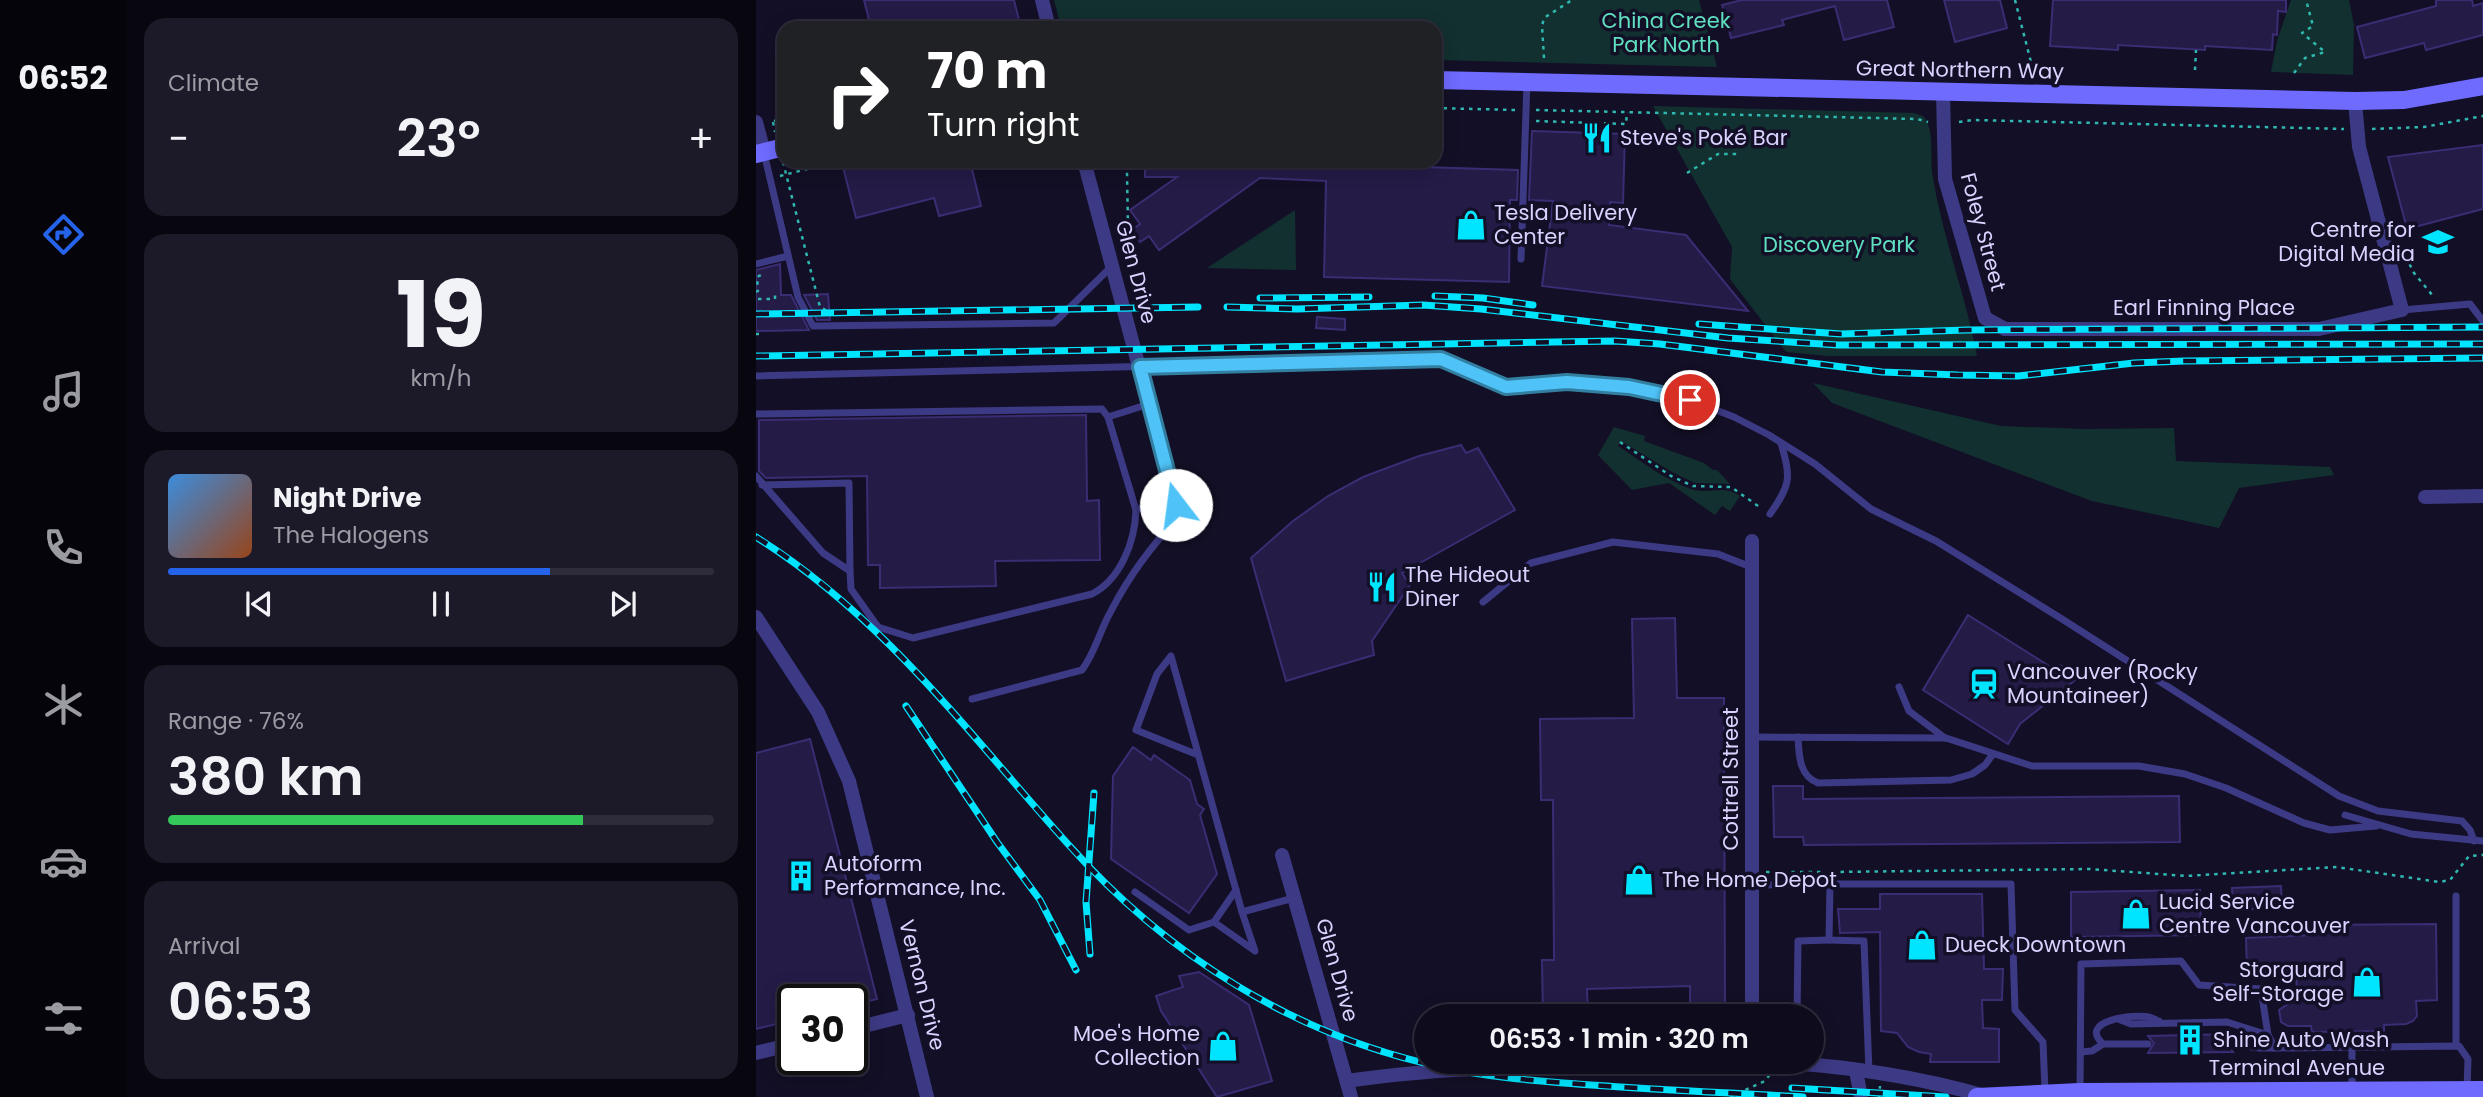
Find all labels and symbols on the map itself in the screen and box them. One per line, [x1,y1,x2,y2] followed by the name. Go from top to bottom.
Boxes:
[1602,6,1731,59] park label: China Creek Park North
[1856,53,2065,86] street label: Great Northern Way
[1580,121,1614,155] restaurant icon: Steve's Poké Bar
[1620,123,1788,152] place label: Steve's Poké Bar
[1954,170,2013,294] street label: Foley Street
[1494,198,1637,251] place label: Tesla Delivery Center
[1454,208,1488,242] shop icon: Tesla Delivery Center
[2278,215,2415,268] place label: Centre for Digital Media
[1109,217,1164,327] street label: Glen Drive
[2421,225,2455,259] school or university icon: Centre for Digital Media
[1763,230,1915,259] park label: Discovery Park
[2113,293,2295,322] street label: Earl Finning Place
[1660,370,1720,430] pin
[1139,468,1213,542] position arrow
[1405,560,1530,613] place label: The Hideout Diner
[1365,570,1399,604] restaurant icon: The Hideout Diner
[2007,657,2198,710] place label: Vancouver (Rocky Mountaineer)
[1967,667,2001,701] station icon: Vancouver (Rocky Mountaineer)
[1716,707,1745,851] street label: Cottrell Street
[824,849,1006,902] place label: Autoform Performance, Inc.
[784,859,818,893] building icon: Autoform Performance, Inc.
[1622,863,1656,897] shop icon: The Home Depot
[1662,865,1837,894] place label: The Home Depot
[2159,887,2350,940] place label: Lucid Service Centre Vancouver
[2119,897,2153,931] shop icon: Lucid Service Centre Vancouver
[1309,915,1366,1025] street label: Glen Drive
[892,917,953,1053] street label: Vernon Drive
[1905,928,1939,962] shop icon: Dueck Downtown
[1945,930,2126,959] place label: Dueck Downtown
[2212,955,2344,1008] place label: Storguard Self-Storage
[2350,965,2384,999] shop icon: Storguard Self-Storage
[777,984,868,1075] speed limit sign: 30
[1073,1019,1200,1072] place label: Moe's Home Collection
[2173,1023,2207,1057] building icon: Shine Auto Wash
[2213,1025,2389,1054] place label: Shine Auto Wash
[1206,1029,1240,1063] shop icon: Moe's Home Collection
[2209,1053,2385,1082] street label: Terminal Avenue

